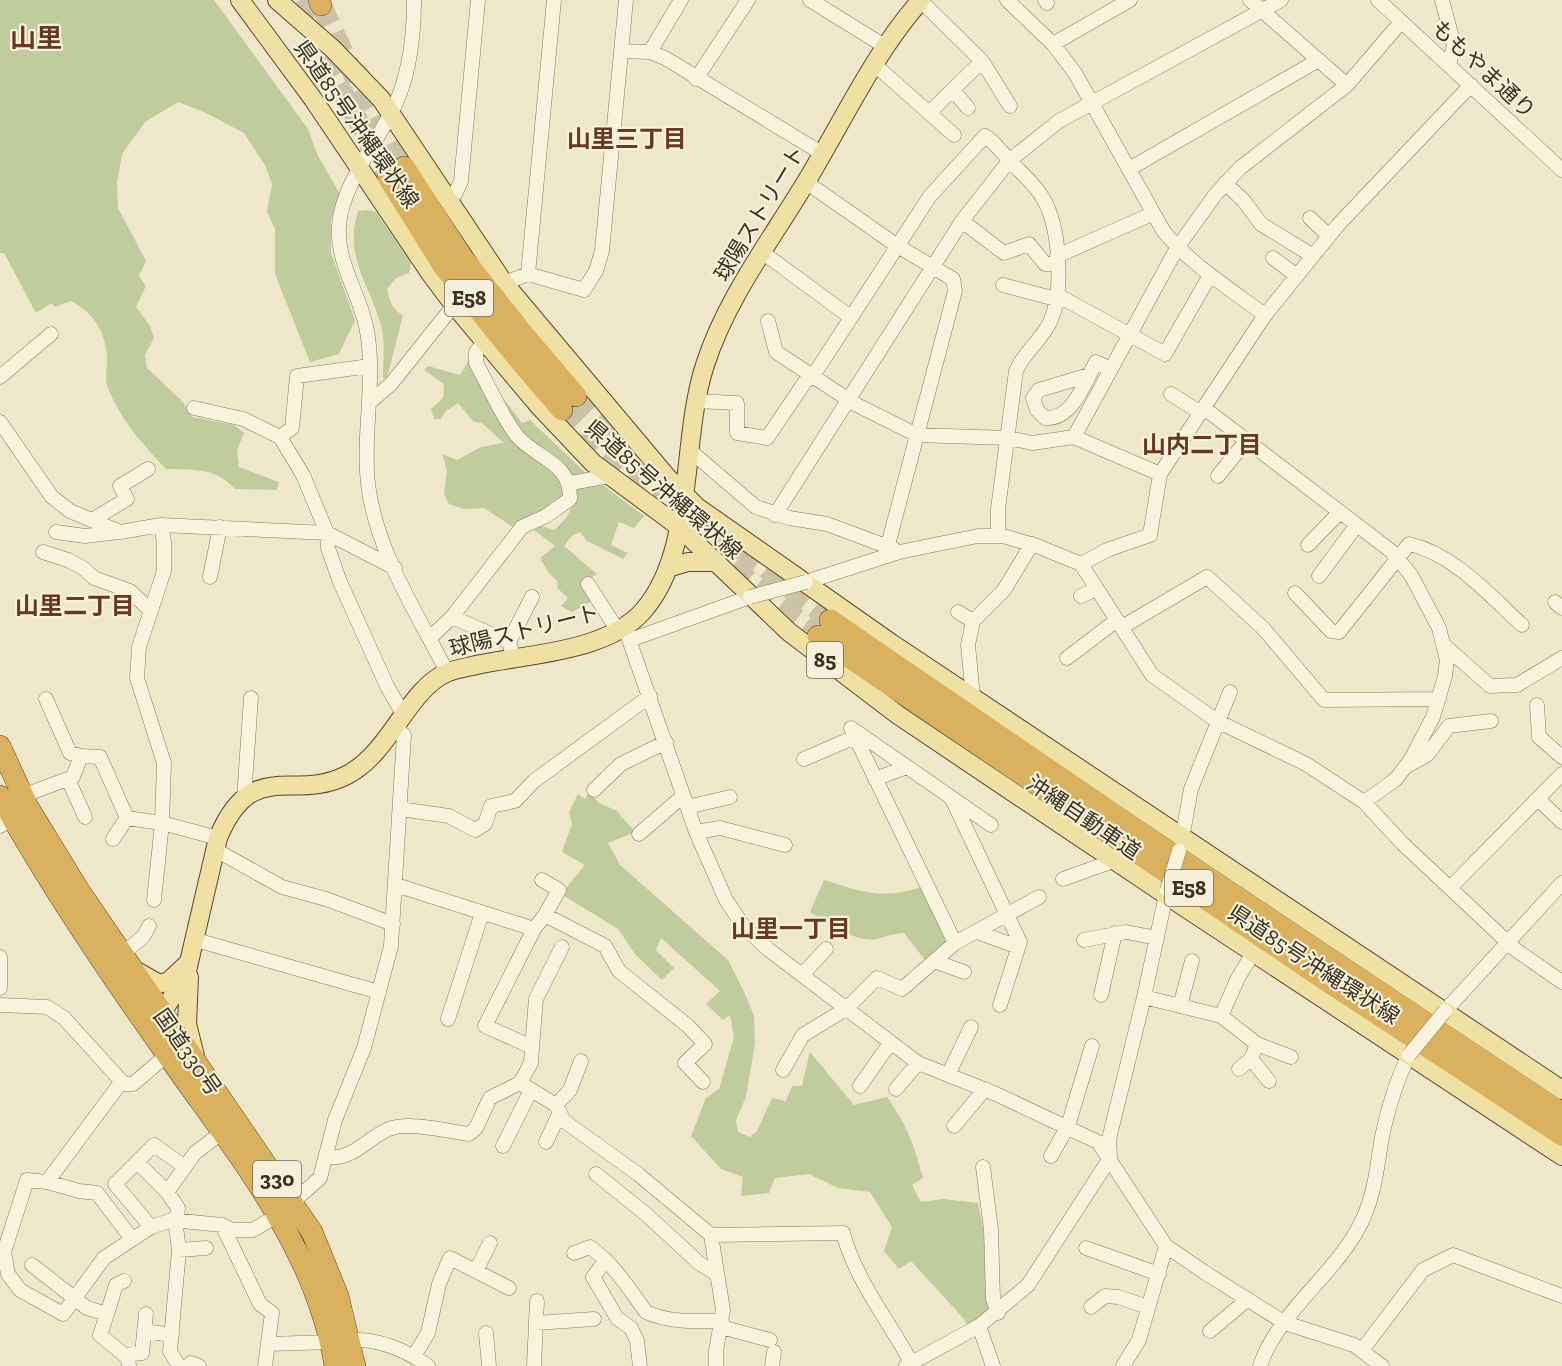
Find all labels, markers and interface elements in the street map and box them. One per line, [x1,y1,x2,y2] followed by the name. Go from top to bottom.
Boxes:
[1426,14,1541,124] street label: ももやま通り
[10,22,62,54] district label: 山里
[288,35,425,214] street label: 県道85号沖縄環状線
[567,124,687,153] district label: 山里三丁目
[708,140,811,286] street label: 球陽ストリート
[445,280,493,316] road number: E58
[580,414,748,565] street label: 県道85号沖縄環状線
[1142,430,1262,459] district label: 山内二丁目
[15,591,135,620] district label: 山里二丁目
[446,599,602,662] street label: 球陽ストリート
[807,642,843,678] road number: 85
[1021,769,1146,866] street label: 沖縄自動車道
[1165,870,1213,906] road number: E58
[1223,899,1405,1030] street label: 県道85号沖縄環状線
[731,914,851,943] district label: 山里一丁目
[148,1004,227,1101] street label: 国道330号
[253,1161,301,1197] road number: 330

